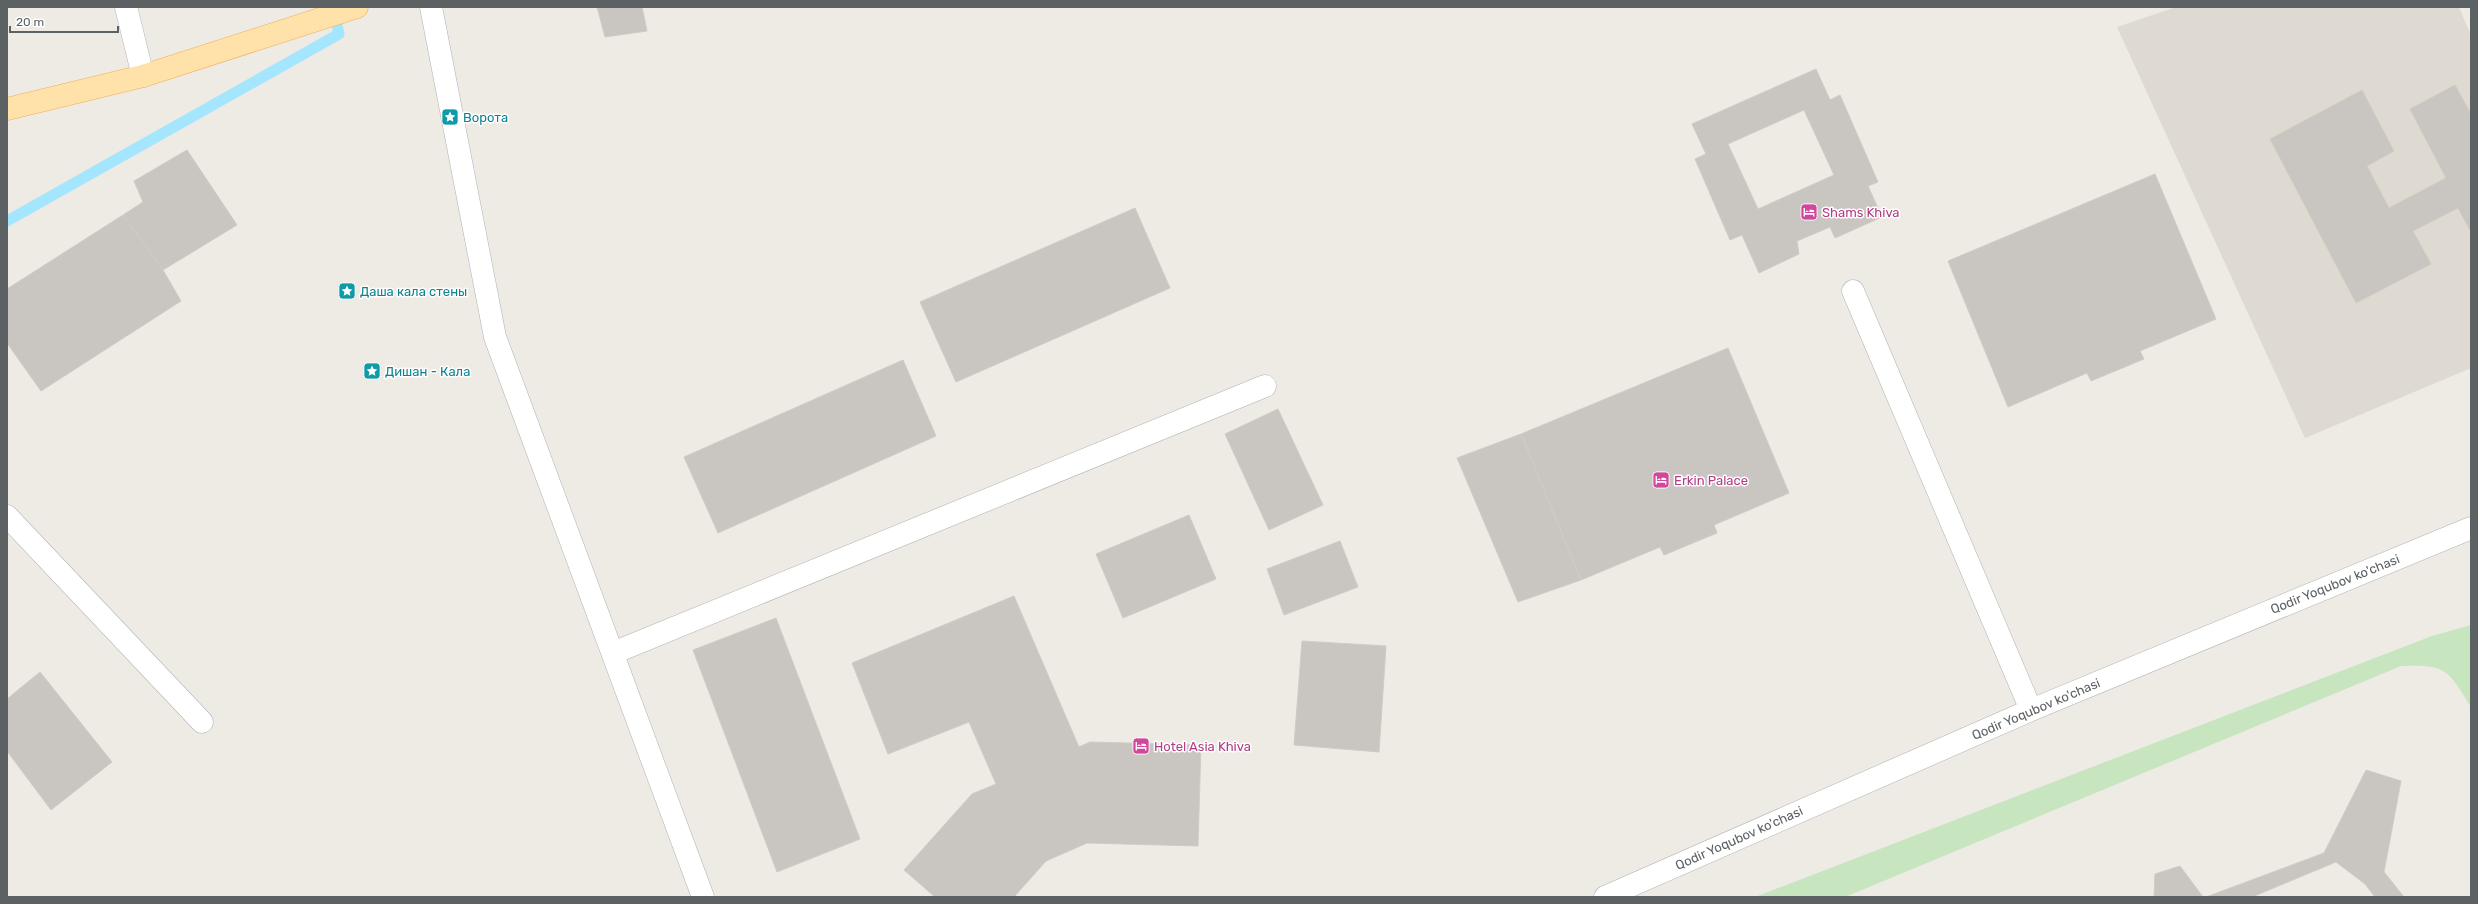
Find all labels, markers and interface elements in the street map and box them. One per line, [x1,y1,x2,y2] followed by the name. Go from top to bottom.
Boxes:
[10,8,118,34] scale bar
[16,15,44,29] text: 20 m
[440,107,460,127] place icon: Ворота
[463,110,508,125] place label: Ворота
[1799,202,1819,222] hotel icon: Shams Khiva
[1822,205,1900,220] place label: Shams Khiva
[337,281,357,301] place icon: Даша кала стены
[360,284,467,299] place label: Даша кала стены
[362,361,382,381] place icon: Дишан - Кала
[385,364,470,379] place label: Дишан - Кала
[1651,470,1671,490] hotel icon: Erkin Palace
[1674,473,1748,488] place label: Erkin Palace
[2268,551,2402,617] street label: Qodir Yoqubov ko'chasi
[1970,675,2102,743] street label: Qodir Yoqubov ko'chasi
[1131,736,1151,756] hotel icon: Hotel Asia Khiva
[1154,739,1251,754] place label: Hotel Asia Khiva
[1673,803,1805,873] street label: Qodir Yoqubov ko'chasi

